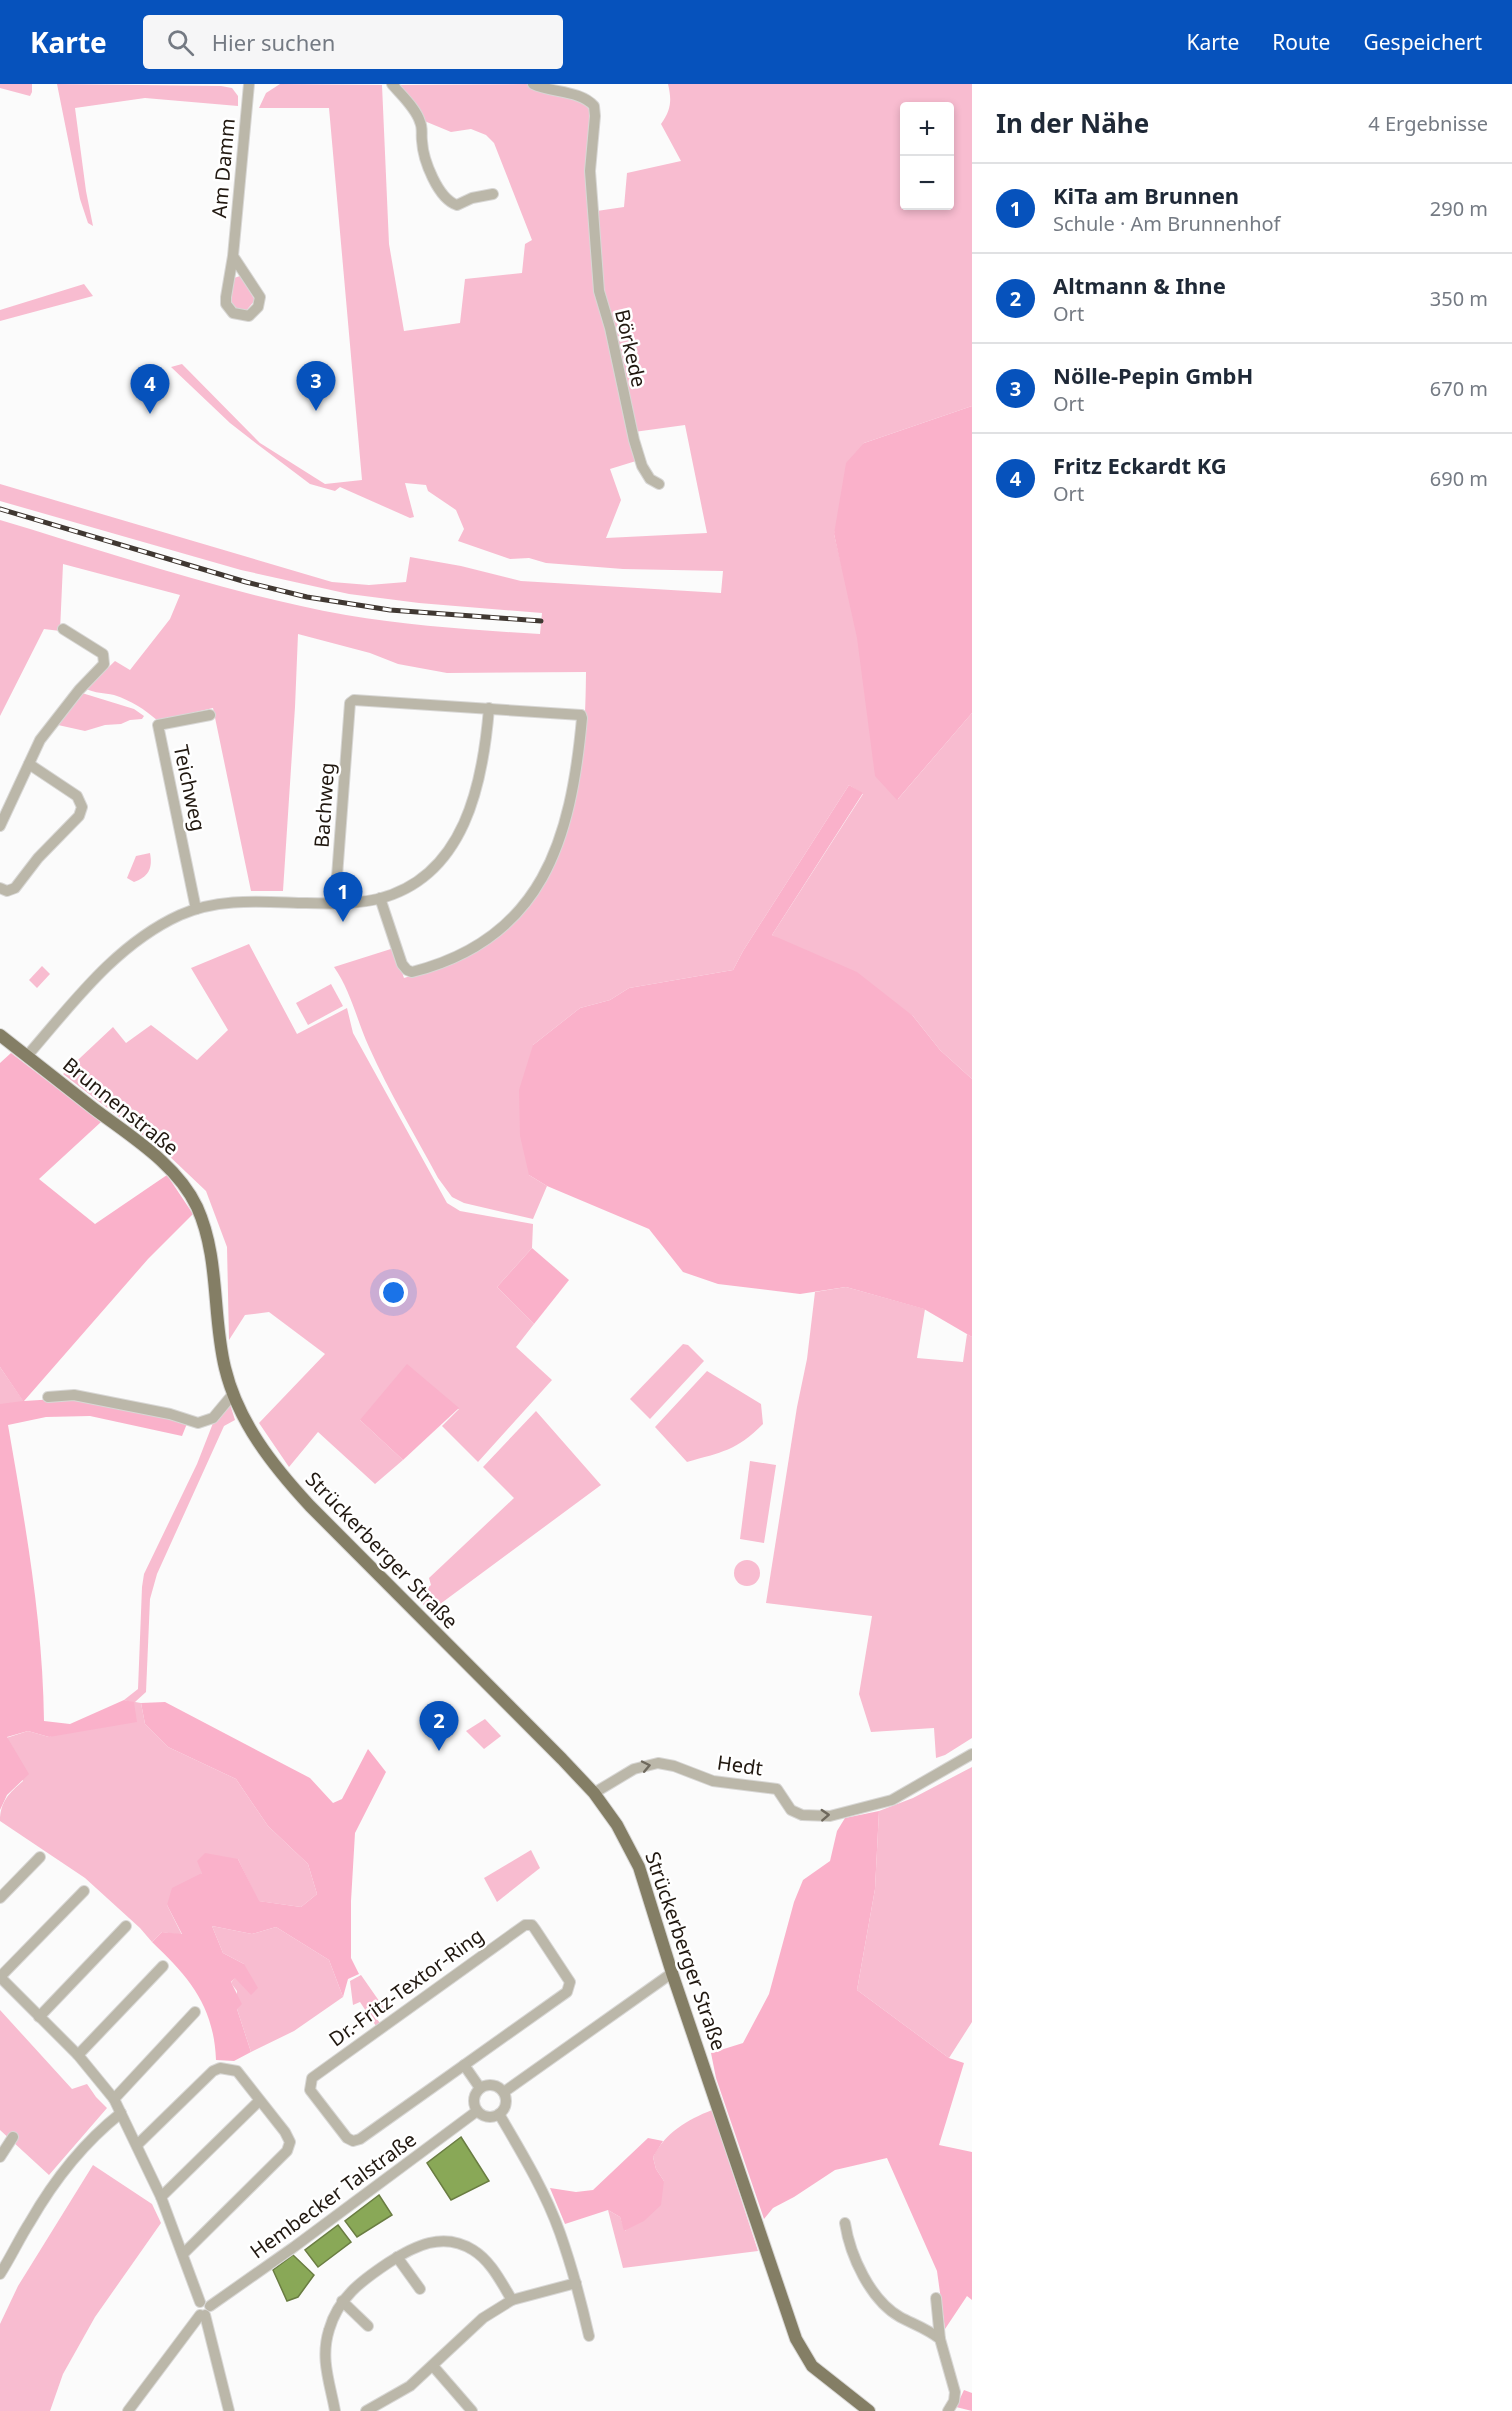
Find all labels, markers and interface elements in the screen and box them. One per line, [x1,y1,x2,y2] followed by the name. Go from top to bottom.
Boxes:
[143,15,563,69] search box
[30,23,107,61] text: Karte
[164,26,197,59] icon: search
[212,27,335,57] text: Hier suchen
[1186,28,1239,56] text: Karte
[1272,28,1330,56] text: Route
[1363,28,1482,56] text: Gespeichert
[900,102,954,210] map controls
[900,102,954,156] button: +
[996,105,1149,141] text: In der Nähe
[1368,110,1488,137] text: 4 Ergebnisse
[205,117,241,219] street label: Am Damm
[900,156,954,210] button: −
[1053,180,1239,210] text: KiTa am Brunnen
[1010,195,1021,222] text: 1
[1430,195,1488,222] text: 290 m
[1053,210,1281,237] text: Schule · Am Brunnenhof
[1053,270,1226,300] text: Altmann & Ihne
[1010,285,1021,312] text: 2
[1430,285,1488,312] text: 350 m
[1053,300,1084,327] text: Ort
[609,307,653,389] street label: Börkede
[1053,360,1253,390] text: Nölle-Pepin GmbH
[296,362,336,411] pin: 3
[130,364,170,414] pin: 4
[1010,375,1021,402] text: 3
[1430,375,1488,402] text: 670 m
[1053,390,1084,417] text: Ort
[1053,450,1227,480] text: Fritz Eckardt KG
[1010,465,1021,492] text: 4
[1430,465,1488,492] text: 690 m
[1053,480,1084,507] text: Ort
[168,742,212,834] street label: Teichweg
[308,761,340,849] street label: Bachweg
[324,872,362,922] pin: 1
[57,1051,185,1161] street label: Brunnenstraße
[379,1278,408,1307] your location
[300,1466,464,1634] street label: Strückerberger Straße
[420,1702,458,1751] pin: 2
[716,1748,764,1782] street label: Hedt
[641,1760,651,1773] one-way arrow
[820,1809,829,1822] one-way arrow
[639,1848,733,2054] street label: Strückerberger Straße
[323,1922,489,2052] street label: Dr.-Fritz-Textor-Ring
[245,2126,421,2264] street label: Hembecker Talstraße

